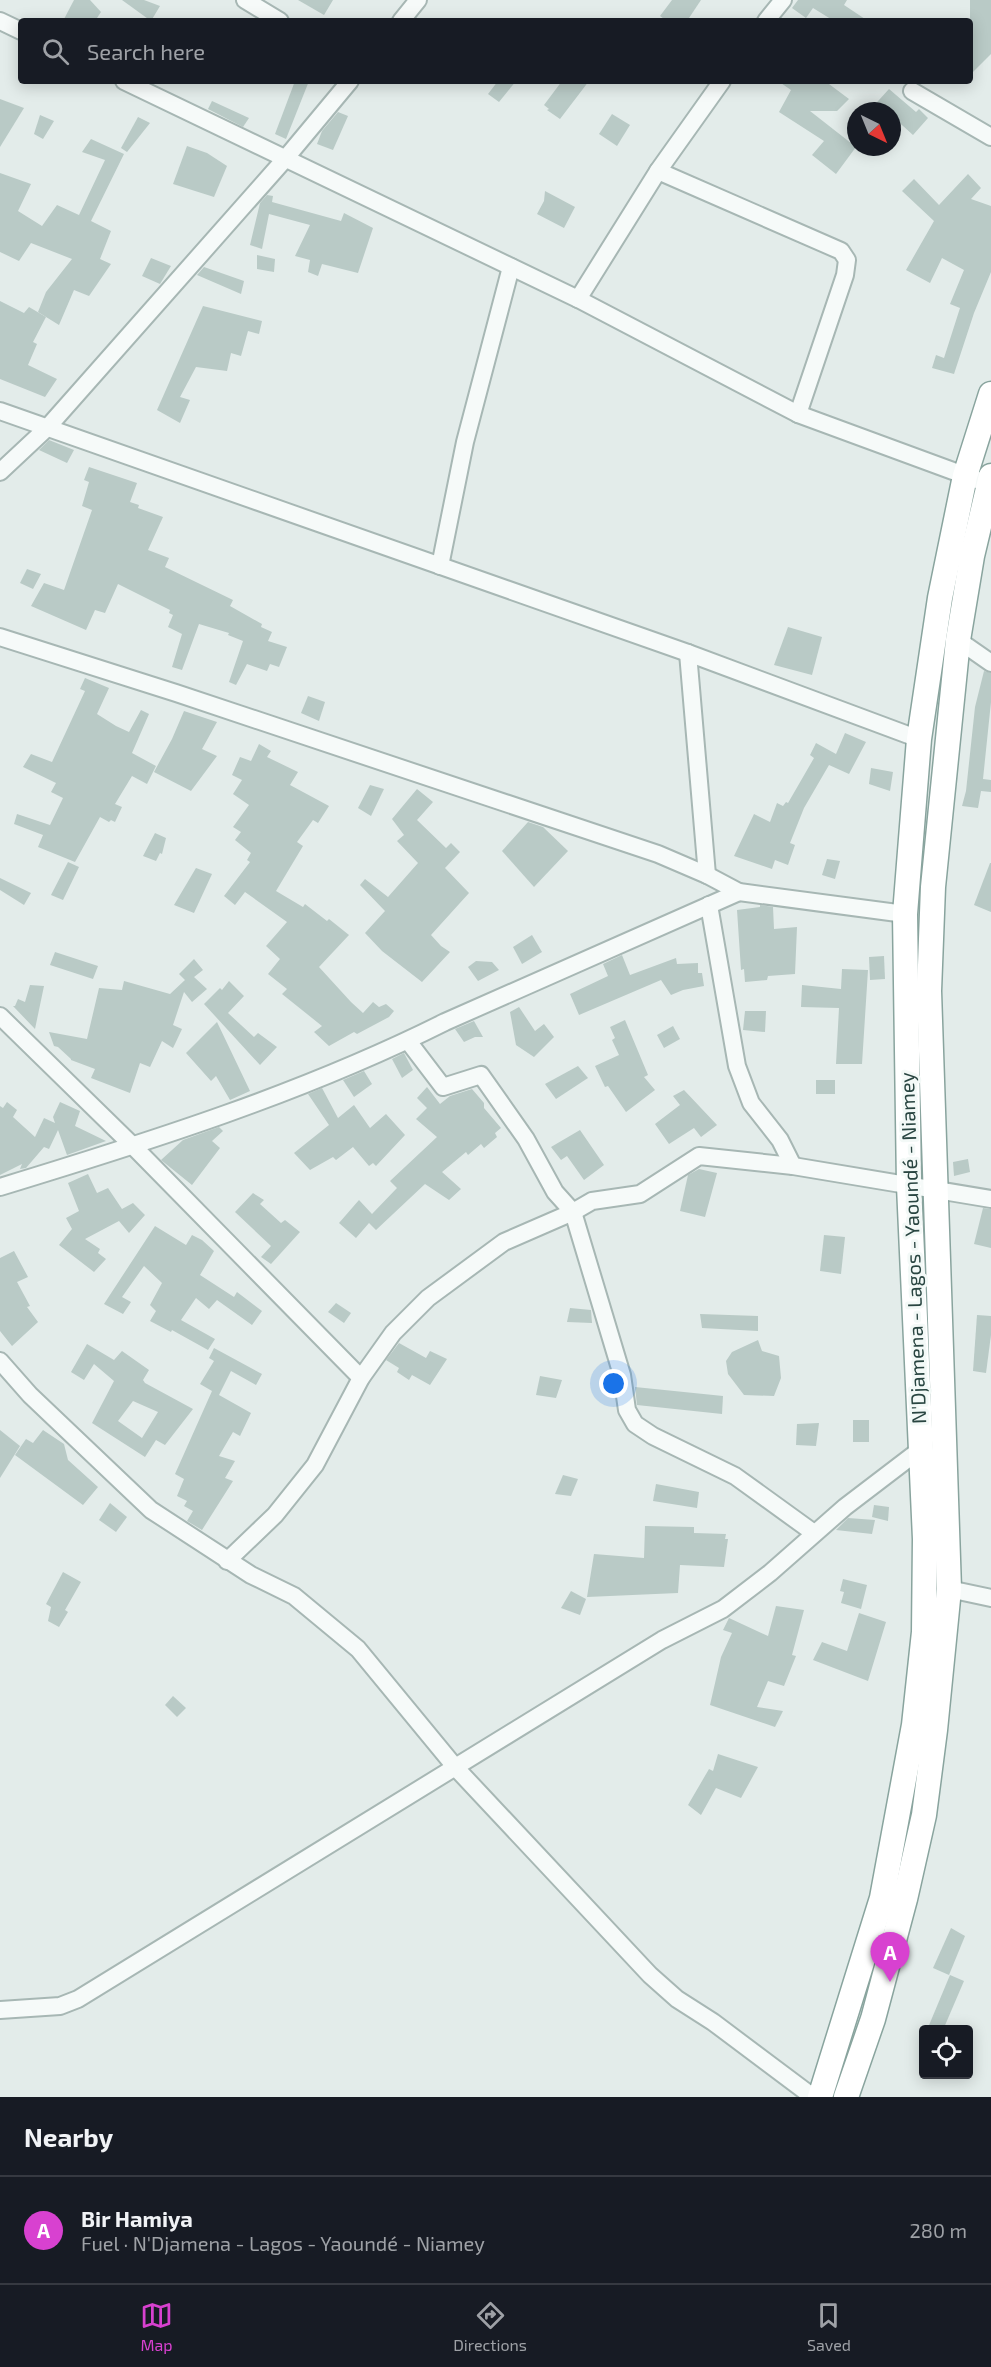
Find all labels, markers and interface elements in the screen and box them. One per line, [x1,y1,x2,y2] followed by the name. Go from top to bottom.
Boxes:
[18,18,973,84] search box
[39,35,72,68] icon: search
[87,38,205,64] text: Search here
[847,102,901,156] north arrow
[894,1071,930,1424] street label: N'Djamena - Lagos - Yaoundé - Niamey
[599,1369,628,1398] your location
[870,1932,910,1982] pin: A
[919,2025,973,2079] map controls
[919,2025,973,2079] button: locate
[24,2121,113,2152] text: Nearby
[81,2205,193,2231] text: Bir Hamiya
[37,2218,50,2242] text: A
[910,2218,967,2242] text: 280 m
[81,2231,485,2255] text: Fuel · N'Djamena - Lagos - Yaoundé - Niamey
[140,2299,173,2354] tab: Map
[453,2299,527,2354] tab: Directions
[807,2299,851,2354] tab: Saved

